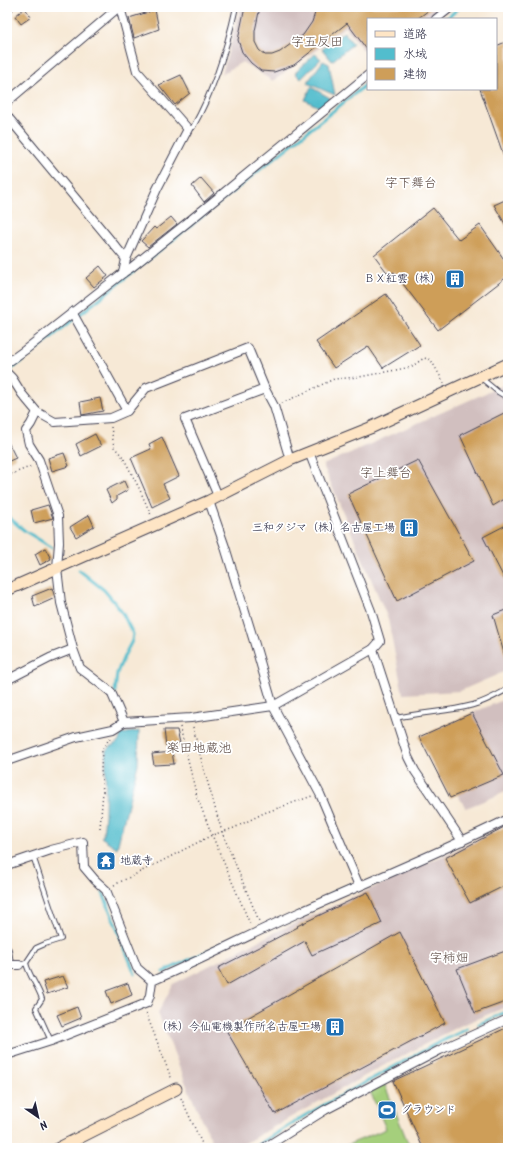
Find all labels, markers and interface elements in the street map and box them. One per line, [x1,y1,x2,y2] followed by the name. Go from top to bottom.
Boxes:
[367,18,497,90] legend
[403,25,427,44] text: 道路
[291,32,343,53] district label: 字五反田
[403,45,427,64] text: 水域
[403,65,427,84] text: 建物
[385,173,437,194] district label: 字下舞台
[444,268,466,290] building icon: ＢＸ紅雲（株）
[364,270,441,288] place label: ＢＸ紅雲（株）
[360,463,412,484] district label: 字上舞台
[398,517,420,539] building icon: 三和タジマ（株）名古屋工場
[252,519,395,537] place label: 三和タジマ（株）名古屋工場
[166,738,232,759] district label: 楽田地蔵池
[95,850,117,872] temple icon: 地蔵寺
[120,852,153,870] place label: 地蔵寺
[429,948,469,969] district label: 字柿畑
[324,1016,346,1038] building icon: （株）今仙電機製作所名古屋工場
[156,1018,321,1036] place label: （株）今仙電機製作所名古屋工場
[18,1097,58,1137] north arrow
[376,1099,398,1121] sports icon: グラウンド
[401,1101,456,1119] place label: グラウンド
[35,1115,51,1134] text: N

